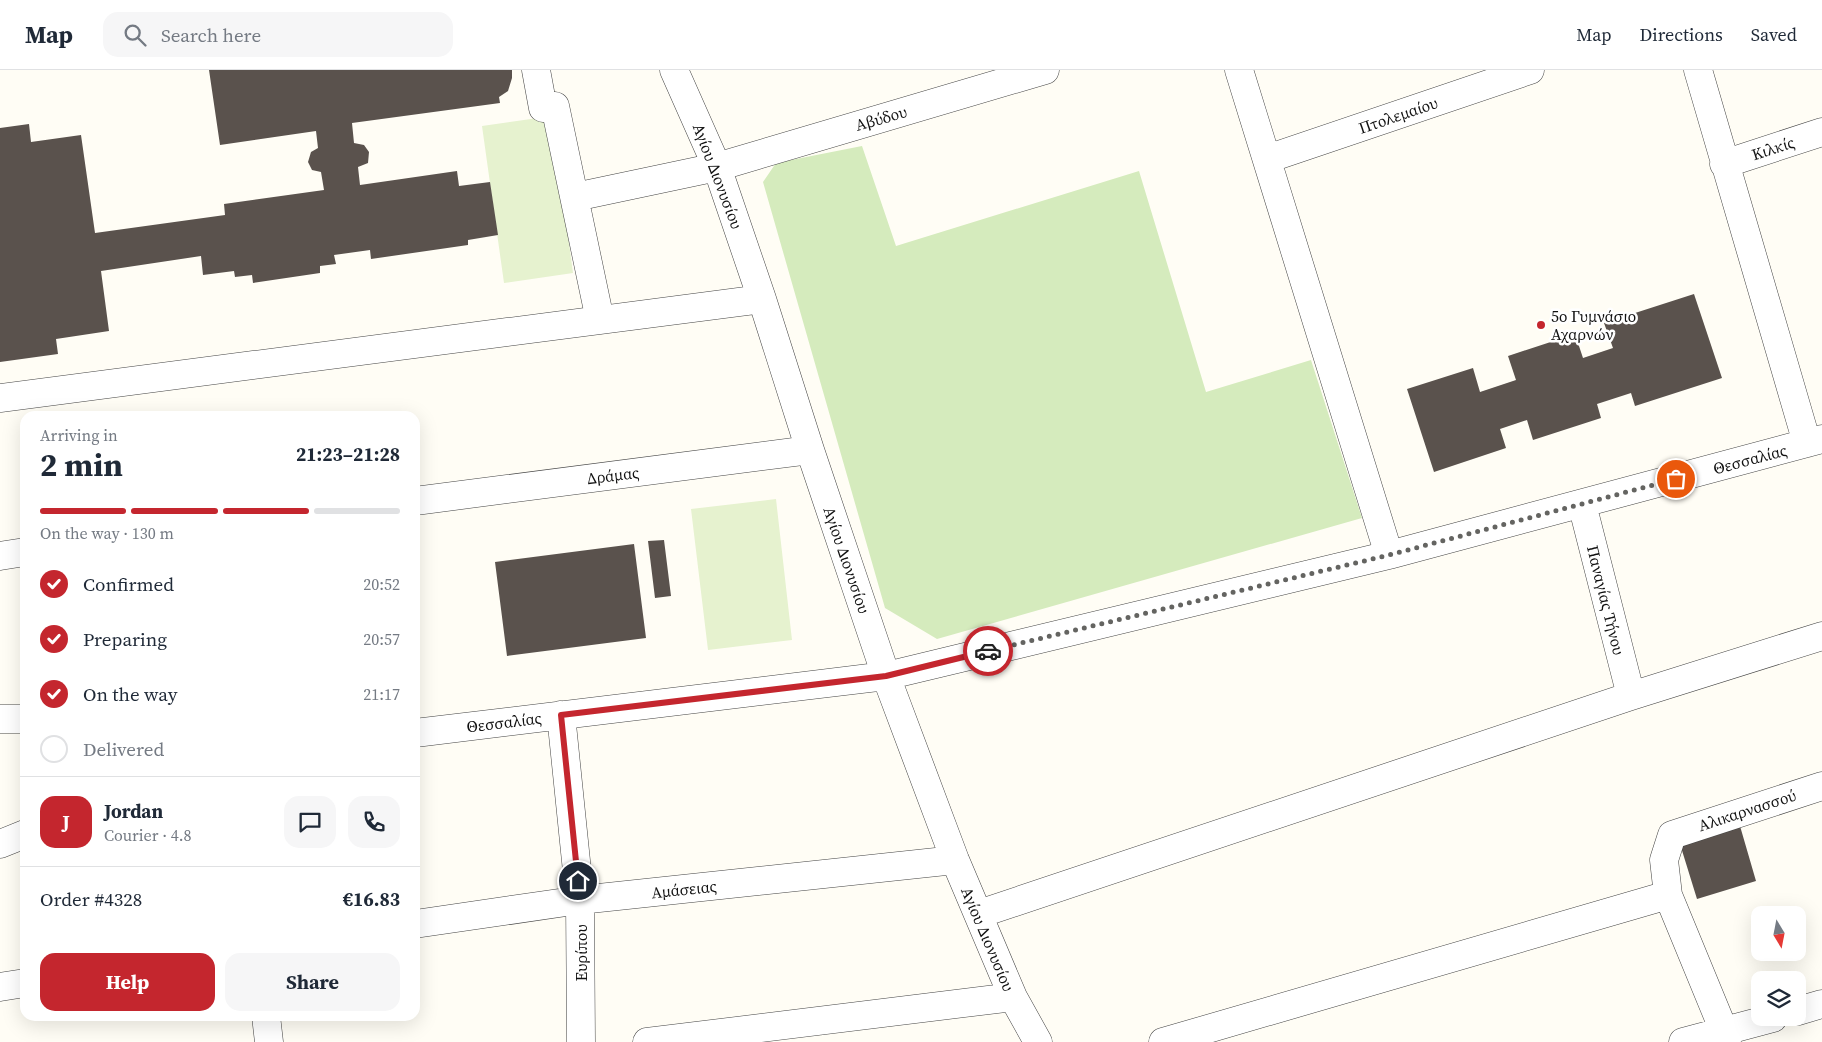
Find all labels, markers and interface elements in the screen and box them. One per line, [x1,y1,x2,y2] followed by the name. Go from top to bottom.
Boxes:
[103,12,453,57] search box
[25,18,73,51] text: Map
[121,21,149,49] icon: search
[161,22,261,48] text: Search here
[1576,22,1612,47] text: Map
[1640,22,1723,47] text: Directions
[1751,22,1797,47] text: Saved
[1355,91,1441,139] street label: Πτολεμαίου
[853,100,909,136] street label: Αβύδου
[688,120,748,232] street label: Αγίου Διονυσίου
[1749,131,1797,165] street label: Κιλκίς
[1551,305,1636,345] place label: 5ο Γυμνάσιο Αχαρνών
[1535,319,1547,331] marker: 5ο Γυμνάσιο Αχαρνών
[40,424,118,446] text: Arriving in
[1711,439,1789,479] street label: Θεσσαλίας
[296,441,400,467] text: 21:23–21:28
[40,443,123,487] text: 2 min
[1655,458,1697,500] pin
[586,461,640,489] street label: Δράμας
[1662,465,1690,493] icon: bag
[818,504,876,616] street label: Αγίου Διονυσίου
[40,522,174,544] text: On the way · 130 m
[1582,543,1630,657] street label: Παναγίας Τήνου
[40,570,68,598] icon: check
[83,571,174,597] text: Confirmed
[363,573,400,595] text: 20:52
[40,625,68,653] icon: check
[83,626,167,652] text: Preparing
[963,626,1013,676] courier
[363,628,400,650] text: 20:57
[974,637,1002,665] icon: car
[40,680,68,708] icon: check
[83,681,178,707] text: On the way
[363,683,400,705] text: 21:17
[465,706,543,738] street label: Θεσσαλίας
[83,736,164,762] text: Delivered
[1695,784,1799,836] street label: Αλικαρνασσού
[284,796,336,848] button: chat
[348,796,400,848] button: phone
[104,798,163,824] text: Jordan
[62,809,70,835] text: J
[104,824,192,846] text: Courier · 4.8
[557,860,599,902] pin
[564,867,592,895] icon: home
[650,875,718,903] street label: Αμάσειας
[956,883,1020,995] street label: Αγίου Διονυσίου
[40,886,142,912] text: Order #4328
[343,886,400,912] text: €16.83
[1751,906,1806,961] north arrow
[1751,906,1806,1026] map controls
[570,924,592,982] street label: Ευρίπου
[40,953,215,1011] button: Help
[225,953,400,1011] button: Share
[1751,971,1806,1026] button: layers

